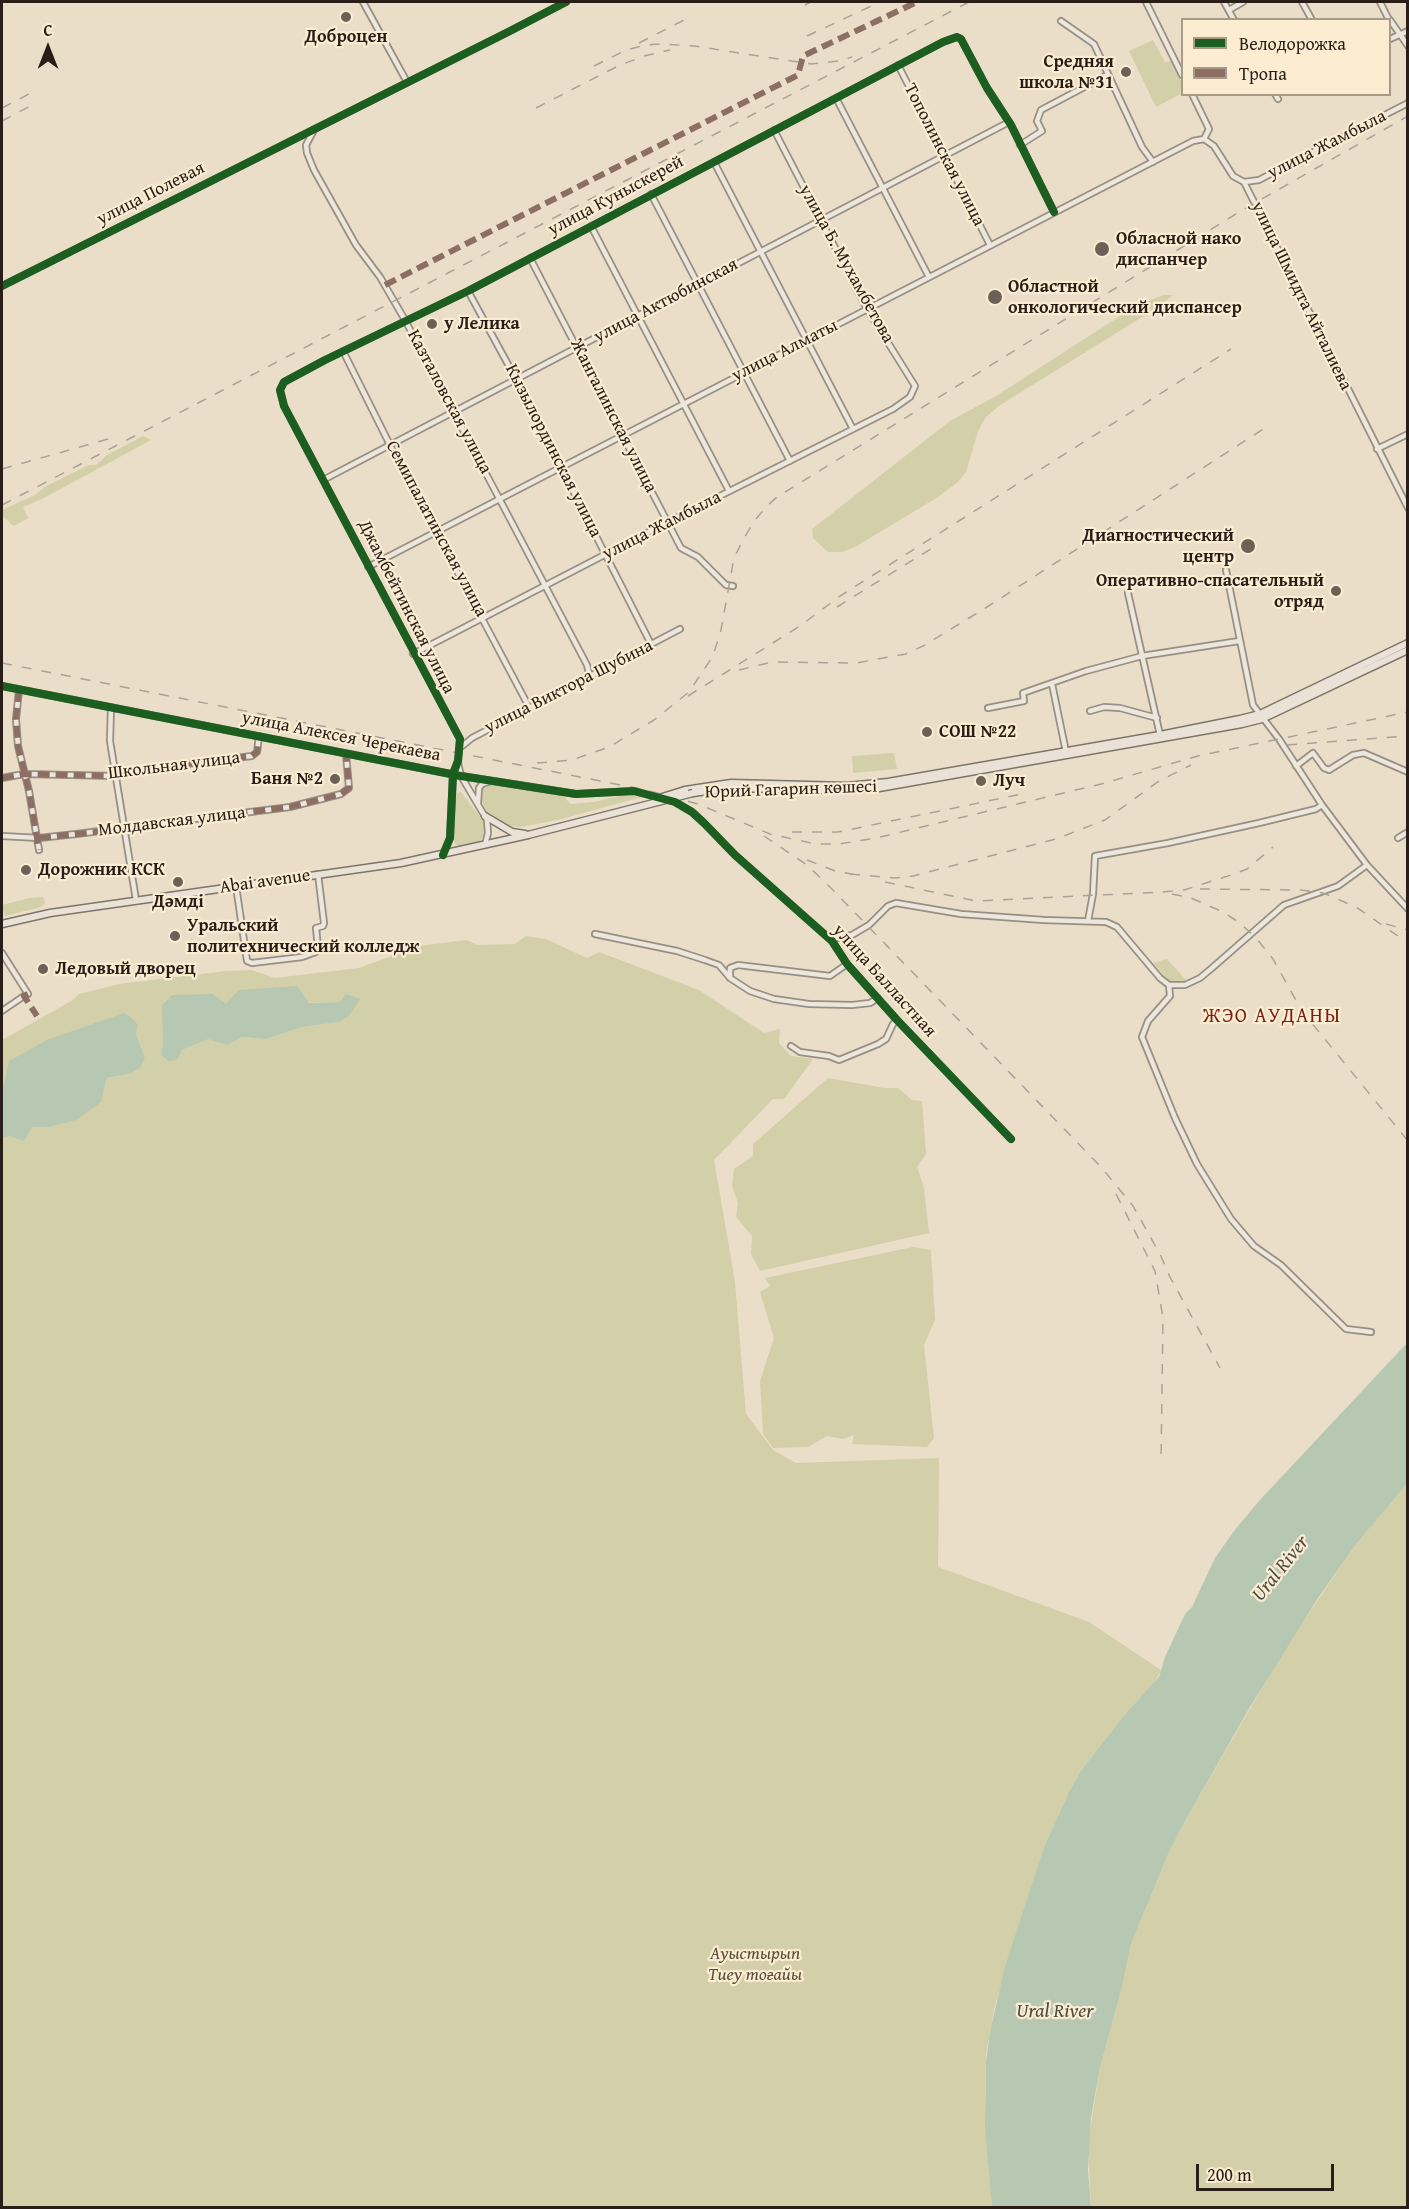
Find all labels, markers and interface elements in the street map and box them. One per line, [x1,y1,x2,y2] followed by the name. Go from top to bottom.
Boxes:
[339,10,353,24] marker: Доброцен
[18,18,78,78] north arrow
[43,18,53,42] text: С
[1181,18,1391,96] legend
[304,26,388,48] place label: Доброцен
[1239,30,1346,57] text: Велодорожка
[1019,51,1114,94] place label: Средняя школа №31
[1239,60,1287,87] text: Тропа
[1119,65,1133,79] marker: Средняя школа №31
[899,80,989,230] street label: Тополинская улица
[1264,106,1390,184] street label: улица Жамбыла
[544,151,688,241] street label: улица Куныскерей
[93,158,209,230] street label: улица Полевая
[793,181,899,347] street label: улица Б. Мухамбетова
[1246,198,1356,394] street label: улица Шмидта Айталиева
[1116,228,1241,270] place label: Обласной нако диспанчер
[1093,240,1111,258] marker: Обласной нако диспанчер
[590,254,742,348] street label: улица Актюбинская
[1008,276,1242,318] place label: Областной онкологический диспансер
[986,288,1004,306] marker: Областной онкологический диспансер
[444,313,520,335] place label: у Лелика
[728,315,842,387] street label: улица Алматы
[425,317,439,331] marker: у Лелика
[402,326,496,478] street label: Казталовская улица
[565,335,661,497] street label: Жангалинская улица
[500,361,606,541] street label: Кызылординская улица
[380,437,492,621] street label: Семипалатинская улица
[599,487,725,565] street label: улица Жамбыла
[353,517,459,697] street label: Джамбейтинская улица
[1082,525,1234,568] place label: Диагностический центр
[1239,537,1257,555] marker: Диагностический центр
[1096,570,1324,612] place label: Оперативно-спасательный отряд
[1329,584,1343,598] marker: Оперативно-спасательный отряд
[481,635,657,739] street label: улица Виктора Шубина
[240,707,442,767] street label: улица Алексея Черекаева
[939,721,1016,743] place label: СОШ №22
[920,725,934,739] marker: СОШ №22
[107,747,241,785] street label: Школьная улица
[251,768,323,790] place label: Баня №2
[993,770,1025,792] place label: Луч
[328,772,342,786] marker: Баня №2
[974,774,988,788] marker: Луч
[704,776,878,804] street label: Юрий Гагарин көшесі
[97,802,247,842] street label: Молдавская улица
[38,859,165,881] place label: Дорожник КСК
[19,863,33,877] marker: Дорожник КСК
[218,865,312,899] street label: Abai avenue
[171,875,185,889] marker: Дəмді
[152,891,204,913] place label: Дəмді
[187,915,419,958] place label: Уральский политехнический колледж
[828,920,940,1042] street label: улица Балластная
[168,929,182,943] marker: Уральский политехнический колледж
[55,958,196,980] place label: Ледовый дворец
[36,962,50,976] marker: Ледовый дворец
[1203,1005,1341,1029] district label: ЖЭО АУДАНЫ
[1247,1531,1315,1607] water label: Ural River
[708,1943,802,1986] park label: Ауыстырып Тиеу тоғайы
[1016,2000,1094,2024] water label: Ural River
[1199,2152,1337,2190] scale bar
[1207,2161,1252,2188] text: 200 m

